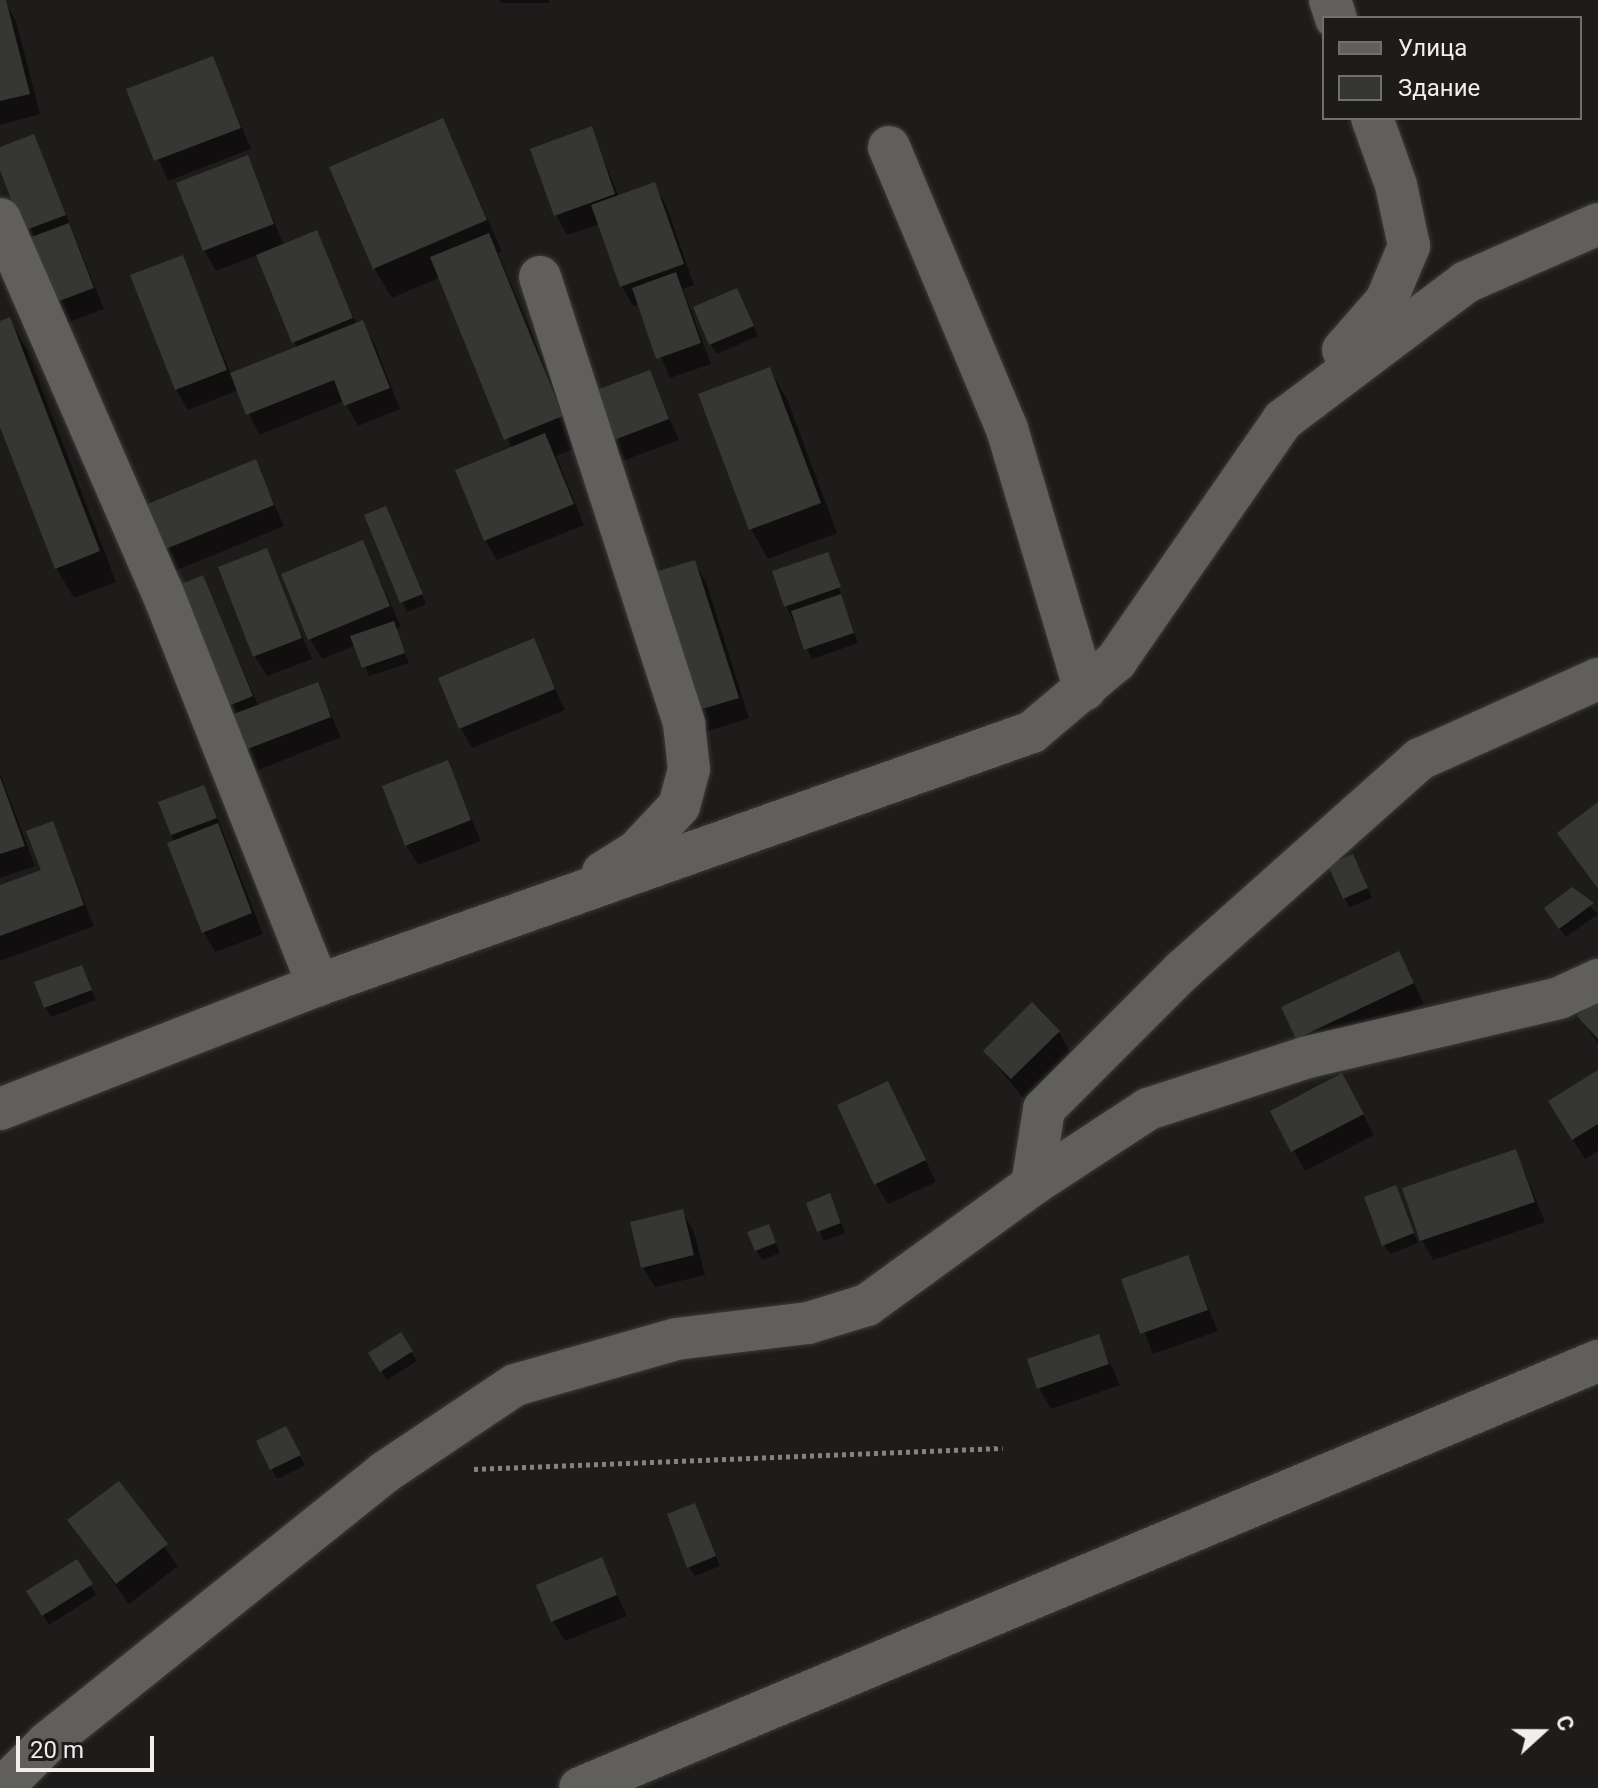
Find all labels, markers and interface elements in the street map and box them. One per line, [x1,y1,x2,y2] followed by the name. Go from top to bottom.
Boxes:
[1322,16,1582,120] legend
[1398,34,1467,62] text: Улица
[1398,74,1480,102] text: Здание
[1502,1692,1582,1772] north arrow
[1551,1712,1579,1734] text: С
[20,1720,158,1770] scale bar
[30,1736,84,1764] text: 20 m

